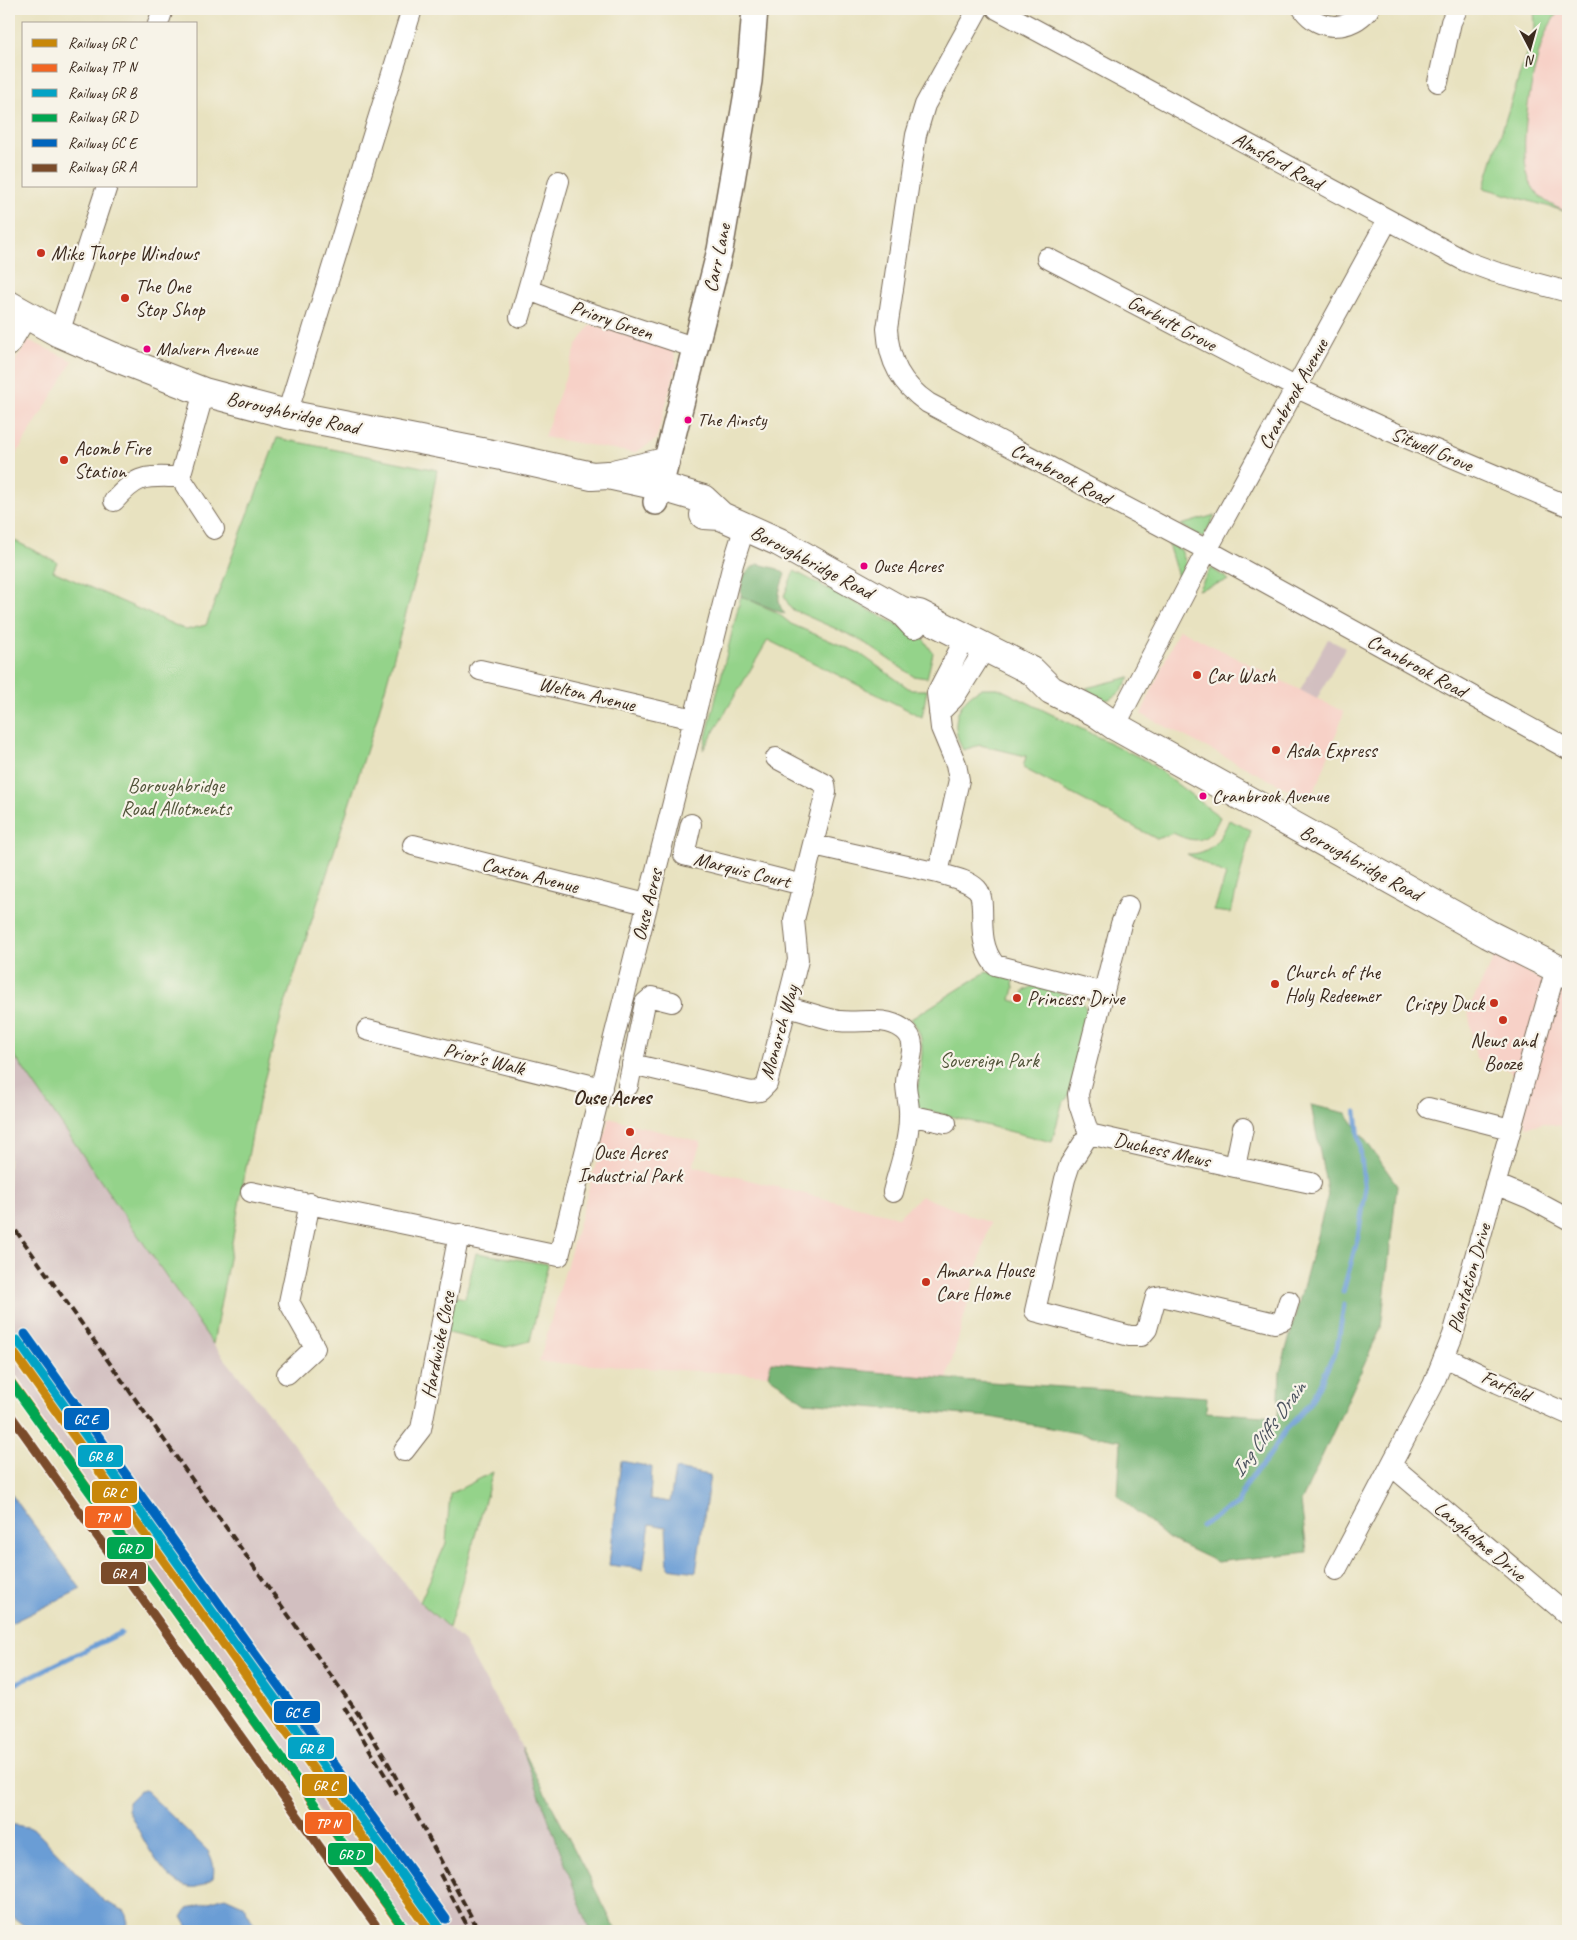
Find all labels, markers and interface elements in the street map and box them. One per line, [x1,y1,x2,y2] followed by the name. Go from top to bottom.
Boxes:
[22,22,198,188] legend
[1504,22,1554,72] north arrow
[68,34,138,53] text: Railway GR C
[1524,52,1537,70] text: N
[68,58,139,77] text: Railway TP N
[68,84,138,103] text: Railway GR B
[68,108,139,127] text: Railway GR D
[1229,126,1330,197] street label: Almsford Road
[68,134,139,153] text: Railway GC E
[68,158,138,177] text: Railway GR A
[698,220,737,295] street label: Carr Lane
[51,241,201,266] place label: Mike Thorpe Windows
[35,247,47,259] marker: Mike Thorpe Windows
[135,274,206,322] place label: The One Stop Shop
[1123,289,1222,358] street label: Garbutt Grove
[119,292,131,304] marker: The One Stop Shop
[568,294,657,346] street label: Priory Green
[1252,333,1334,454] street label: Cranbrook Avenue
[156,337,259,361] place label: Malvern Avenue
[142,344,152,354] marker: Malvern Avenue
[224,386,365,441] street label: Boroughbridge Road
[697,408,768,432] place label: The Ainsty
[683,415,693,425] marker: The Ainsty
[1388,421,1478,478] street label: Sitwell Grove
[74,436,152,484] place label: Acomb Fire Station
[1007,437,1118,512] street label: Cranbrook Road
[58,454,70,466] marker: Acomb Fire Station
[746,519,880,606] street label: Boroughbridge Road
[873,554,945,578] place label: Ouse Acres
[859,561,869,571] marker: Ouse Acres
[1363,628,1474,705] street label: Cranbrook Road
[1207,663,1276,688] place label: Car Wash
[1191,669,1203,681] marker: Car Wash
[536,671,639,718] street label: Welton Avenue
[1286,738,1379,763] place label: Asda Express
[1270,744,1282,756] marker: Asda Express
[121,773,233,821] park label: Boroughbridge Road Allotments
[1212,784,1330,808] place label: Cranbrook Avenue
[1198,791,1208,801] marker: Cranbrook Avenue
[1296,819,1429,908] street label: Boroughbridge Road
[691,846,795,895] street label: Marquis Court
[479,851,582,899] street label: Caxton Avenue
[626,864,668,943] street label: Ouse Acres
[1285,960,1382,1008] place label: Church of the Holy Redeemer
[1269,978,1281,990] marker: Church of the Holy Redeemer
[754,981,805,1082] street label: Monarch Way
[1027,986,1126,1011] place label: Princess Drive
[1404,991,1486,1016] place label: Crispy Duck
[1011,992,1023,1004] marker: Princess Drive
[1488,997,1500,1009] marker: Crispy Duck
[1497,1014,1509,1026] marker: News and Booze
[1470,1028,1539,1076] place label: News and Booze
[441,1037,529,1082] street label: Prior's Walk
[940,1048,1040,1073] park label: Sovereign Park
[573,1084,654,1110] district label: Ouse Acres
[624,1126,636,1138] marker: Ouse Acres Industrial Park
[1111,1127,1215,1174] street label: Duchess Mews
[578,1140,684,1188] place label: Ouse Acres Industrial Park
[1442,1219,1497,1335] street label: Plantation Drive
[936,1258,1036,1306] place label: Amarna House Care Home
[920,1276,932,1288] marker: Amarna House Care Home
[415,1288,461,1400] street label: Hardwicke Close
[1477,1364,1537,1409] street label: Farfield
[1225,1374,1313,1482] water label: Ing Cliffs Drain
[63,1407,110,1431] line badge: GC E
[74,1411,101,1428] text: GC E
[77,1444,124,1468] line badge: GR B
[88,1448,114,1465] text: GR B
[91,1480,138,1504] line badge: GR C
[102,1484,128,1501] text: GR C
[1429,1495,1532,1588] street label: Langholme Drive
[84,1505,132,1529] line badge: TP N
[96,1509,122,1526] text: TP N
[106,1536,154,1560] line badge: GR D
[117,1540,145,1557] text: GR D
[100,1561,147,1585] line badge: GR A
[112,1565,137,1582] text: GR A
[273,1700,321,1724] line badge: GC E
[285,1704,312,1721] text: GC E
[287,1736,335,1760] line badge: GR B
[299,1740,325,1757] text: GR B
[301,1773,348,1797] line badge: GR C
[313,1777,339,1794] text: GR C
[304,1811,352,1835] line badge: TP N
[316,1815,342,1832] text: TP N
[327,1842,374,1866] line badge: GR D
[338,1846,366,1863] text: GR D

